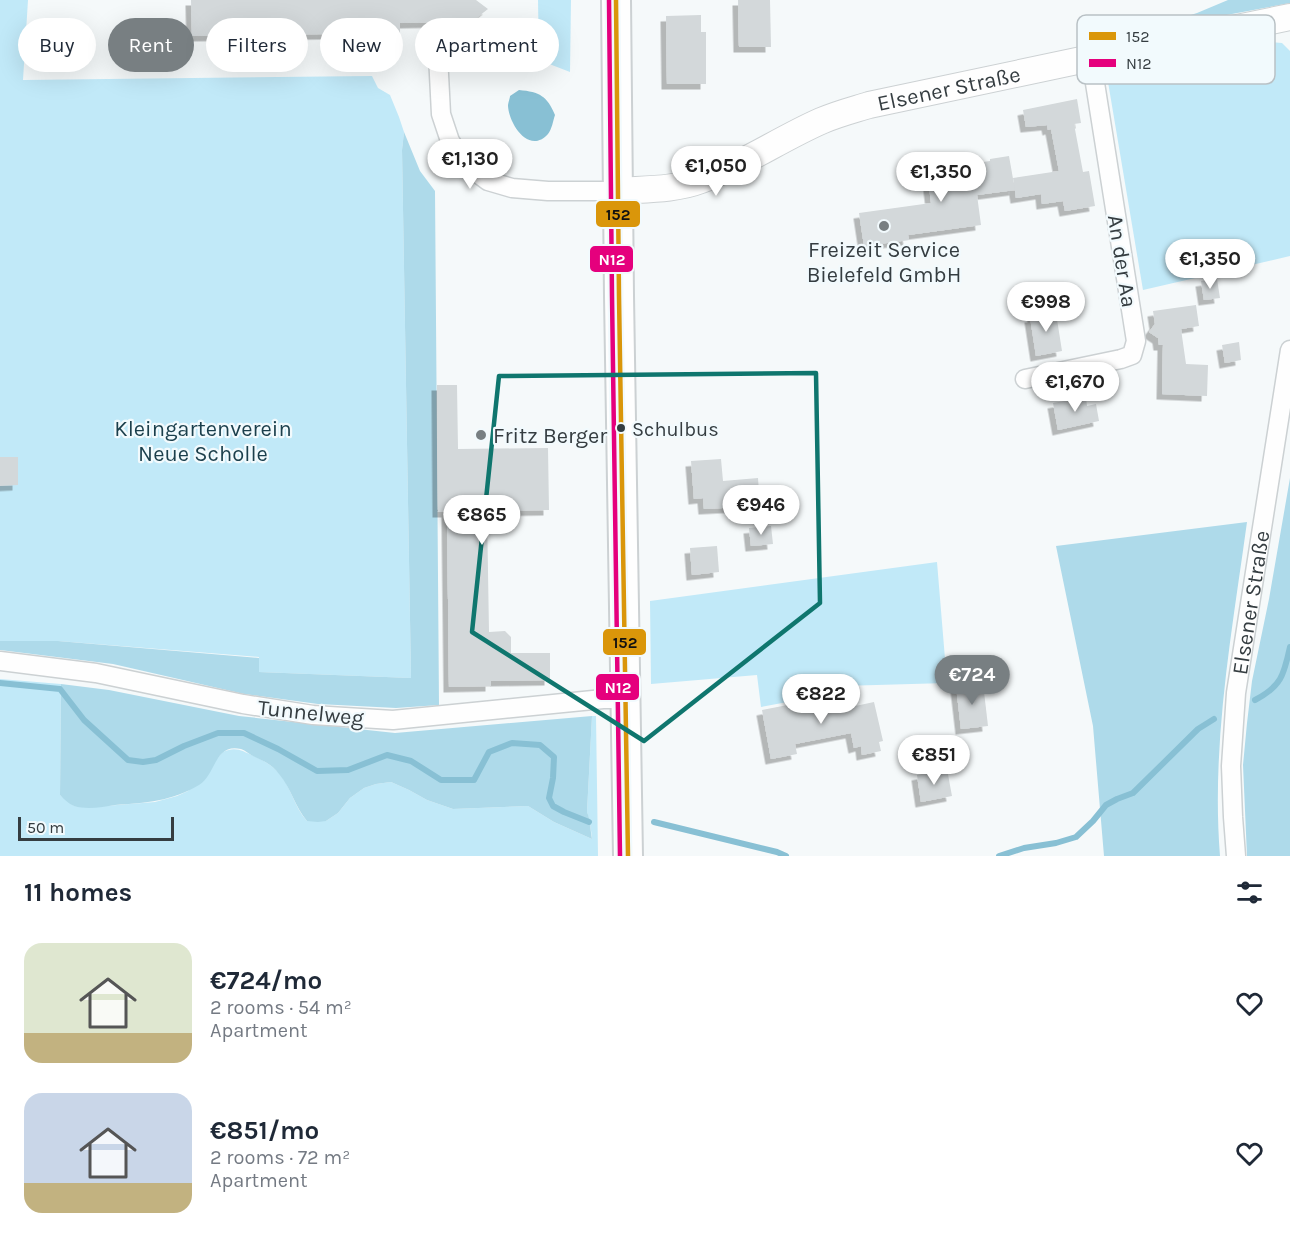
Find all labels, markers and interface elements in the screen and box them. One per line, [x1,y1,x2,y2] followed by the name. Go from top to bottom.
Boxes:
[1077,15,1275,84] legend
[18,18,96,72] chip: Buy
[108,18,194,72] chip: Rent
[206,18,308,72] chip: Filters
[320,18,403,72] chip: New
[415,18,559,72] chip: Apartment
[1126,27,1150,46] text: 152
[1126,54,1152,73] text: N12
[875,61,1023,117] street label: Elsener Straße
[421,139,519,190] pin: €1,130
[667,146,765,197] pin: €1,050
[441,147,499,170] text: €1,130
[892,152,990,203] pin: €1,350
[685,154,747,177] text: €1,050
[910,160,972,183] text: €1,350
[595,200,641,228] line badge: 152
[606,205,630,224] text: 152
[1102,213,1142,309] street label: An der Aa
[877,219,891,233] marker: Freizeit Service Bielefeld GmbH
[807,237,961,288] place label: Freizeit Service Bielefeld GmbH
[1161,239,1259,290] pin: €1,350
[589,245,634,273] line badge: N12
[1179,247,1241,270] text: €1,350
[599,250,625,269] text: N12
[1010,282,1082,333] pin: €998
[1021,290,1071,313] text: €998
[1026,362,1124,413] pin: €1,670
[1045,370,1105,393] text: €1,670
[114,416,292,467] park label: Kleingartenverein Neue Scholle
[632,418,719,441] place label: Schulbus
[615,422,627,434] marker: Schulbus
[493,423,607,449] place label: Fritz Berger
[474,428,488,442] marker: Fritz Berger
[725,485,797,536] pin: €946
[737,493,785,516] text: €946
[446,495,518,546] pin: €865
[457,503,507,526] text: €865
[1227,529,1275,677] street label: Elsener Straße
[602,628,647,656] line badge: 152
[613,633,637,652] text: 152
[936,655,1008,706] pin: €724
[949,663,995,686] text: €724
[595,673,640,701] line badge: N12
[785,674,857,725] pin: €822
[605,678,631,697] text: N12
[796,682,846,705] text: €822
[257,695,366,732] street label: Tunnelweg
[898,735,970,786] pin: €851
[912,743,956,766] text: €851
[18,814,174,842] scale bar
[27,818,64,837] text: 50 m
[1233,876,1266,909] icon: filters
[24,877,132,908] text: 11 homes
[210,965,322,996] text: €724/mo
[72,967,144,1039] icon: home
[1233,987,1266,1020] icon: heart
[210,996,352,1019] text: 2 rooms · 54 m²
[210,1019,308,1042] text: Apartment
[210,1115,319,1146] text: €851/mo
[72,1117,144,1189] icon: home
[1233,1137,1266,1170] icon: heart
[210,1146,350,1169] text: 2 rooms · 72 m²
[210,1169,308,1192] text: Apartment

